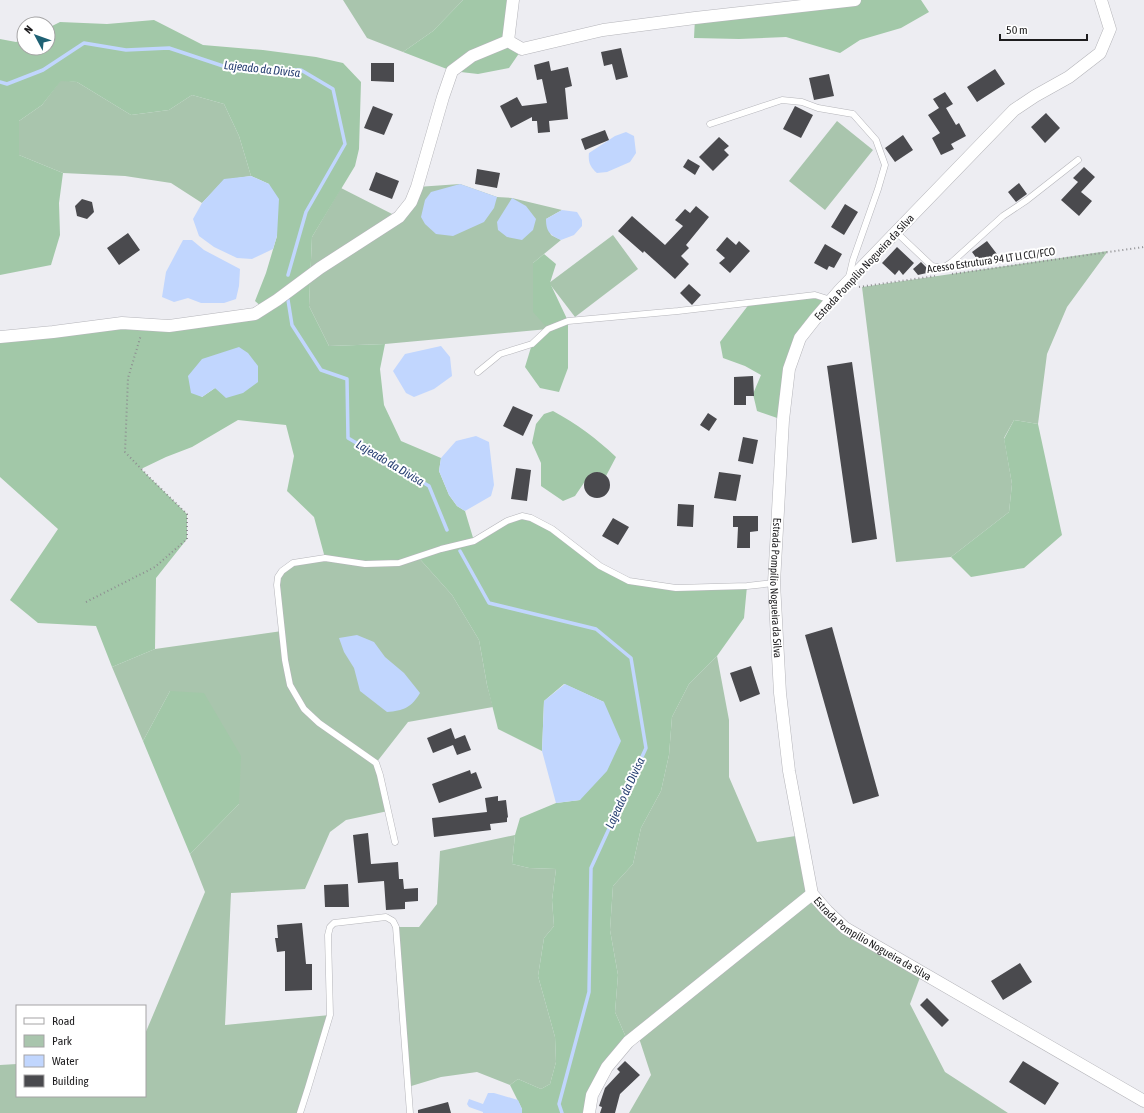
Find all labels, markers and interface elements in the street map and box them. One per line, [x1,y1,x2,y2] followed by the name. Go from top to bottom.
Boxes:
[16,16,56,56] north arrow
[1000,16,1087,42] scale bar
[22,23,35,36] text: N
[1006,23,1028,37] text: 50 m
[223,58,301,80] water label: Lajeado da Divisa
[812,212,916,322] street label: Estrada Pompílio Nogueira da Silva
[926,245,1056,275] street label: Acesso Estrutura 94 LT LI CCI/FCO
[354,437,427,489] water label: Lajeado da Divisa
[768,517,784,658] street label: Estrada Pompílio Nogueira da Silva
[602,755,648,831] water label: Lajeado da Divisa
[811,894,934,983] street label: Estrada Pompílio Nogueira da Silva
[16,1005,146,1097] legend
[52,1014,75,1028] text: Road
[52,1034,73,1048] text: Park
[52,1054,79,1068] text: Water
[52,1074,90,1088] text: Building

